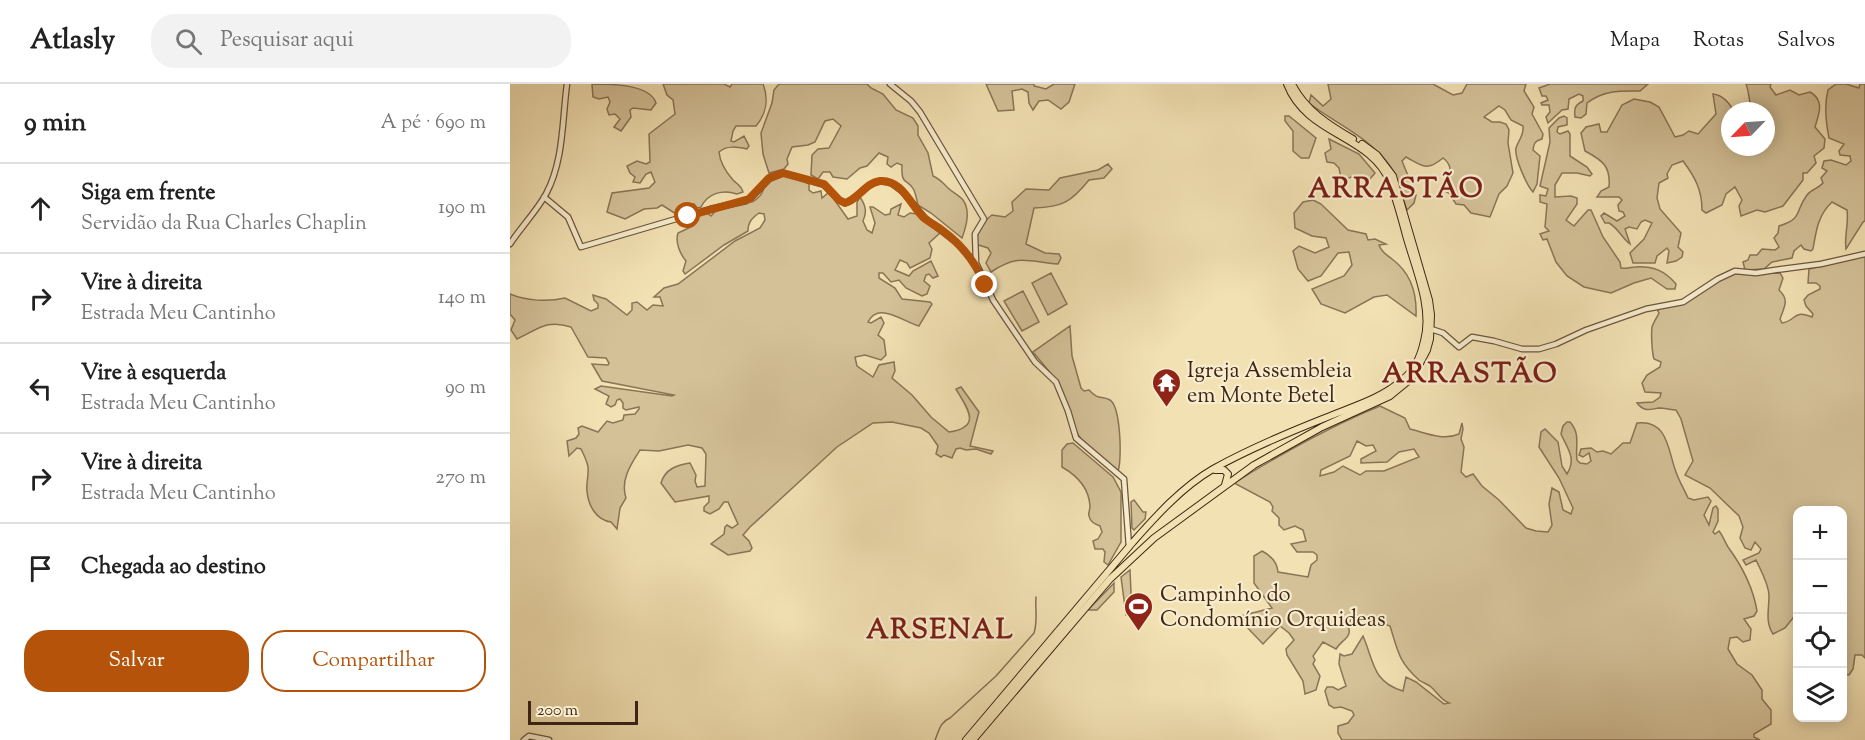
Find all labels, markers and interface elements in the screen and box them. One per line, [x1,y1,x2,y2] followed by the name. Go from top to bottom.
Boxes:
[151,14,571,68] search box
[30,21,115,61] text: Atlasly
[172,25,205,58] icon: search
[220,25,354,57] text: Pesquisar aqui
[1610,26,1660,56] text: Mapa
[1693,26,1744,56] text: Rotas
[1777,26,1835,56] text: Salvos
[1721,102,1775,156] north arrow
[24,105,86,142] text: 9 min
[380,109,486,138] text: A pé · 690 m
[1308,170,1484,210] district label: ARRASTÃO
[81,178,216,210] text: Siga em frente
[24,192,57,225] icon: ahead
[438,194,486,223] text: 190 m
[674,202,700,228] route start
[81,210,367,239] text: Servidão da Rua Charles Chaplin
[81,268,203,300] text: Vire à direita
[971,271,997,297] route end
[24,282,57,315] icon: right
[438,284,486,313] text: 140 m
[81,300,276,329] text: Estrada Meu Cantinho
[1382,355,1558,395] district label: ARRASTÃO
[1187,356,1352,413] place label: Igreja Assembleia em Monte Betel
[81,358,226,390] text: Vire à esquerda
[1150,366,1182,408] temple icon: Igreja Assembleia em Monte Betel
[24,372,57,405] icon: left
[445,374,486,403] text: 90 m
[81,390,276,419] text: Estrada Meu Cantinho
[81,448,203,480] text: Vire à direita
[24,462,57,495] icon: right
[436,464,486,493] text: 270 m
[81,480,276,509] text: Estrada Meu Cantinho
[1793,506,1847,722] map controls
[1793,506,1847,560] button: +
[24,552,57,585] icon: arrive
[81,552,266,584] text: Chegada ao destino
[1793,560,1847,614] button: −
[1160,580,1386,637] place label: Campinho do Condomínio Orquideas
[1123,590,1155,632] sports icon: Campinho do Condomínio Orquideas
[866,611,1014,651] district label: ARSENAL
[1793,614,1847,668] button: locate
[24,630,249,692] button: Salvar
[261,630,486,692] button: Compartilhar
[1793,668,1847,722] button: layers
[528,698,638,726] scale bar
[537,700,578,723] text: 200 m

